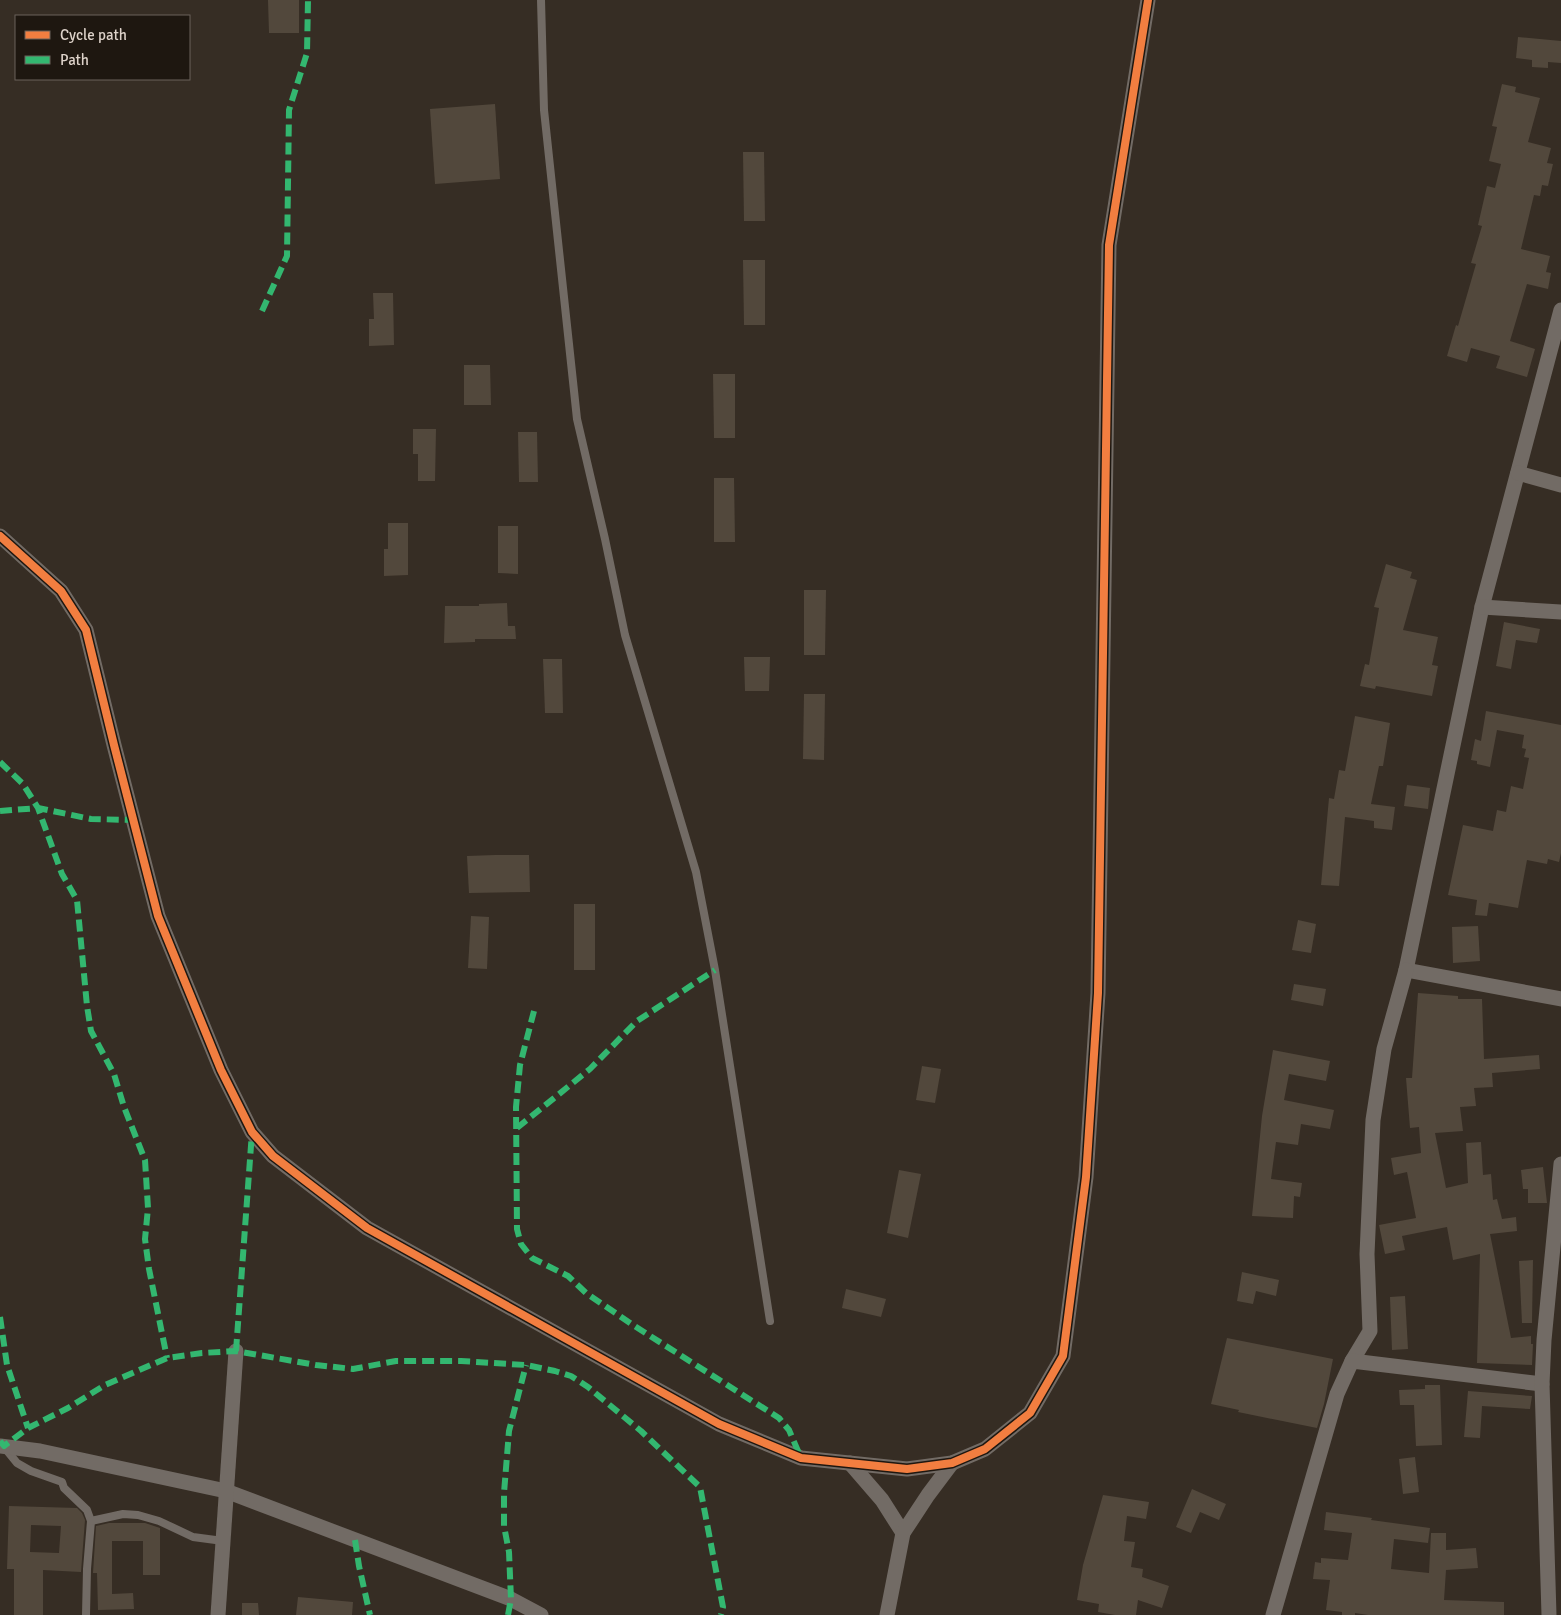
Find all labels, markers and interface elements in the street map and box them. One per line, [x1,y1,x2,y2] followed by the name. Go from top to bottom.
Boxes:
[15,15,190,80] legend
[60,26,127,44] text: Cycle path
[60,51,89,69] text: Path

